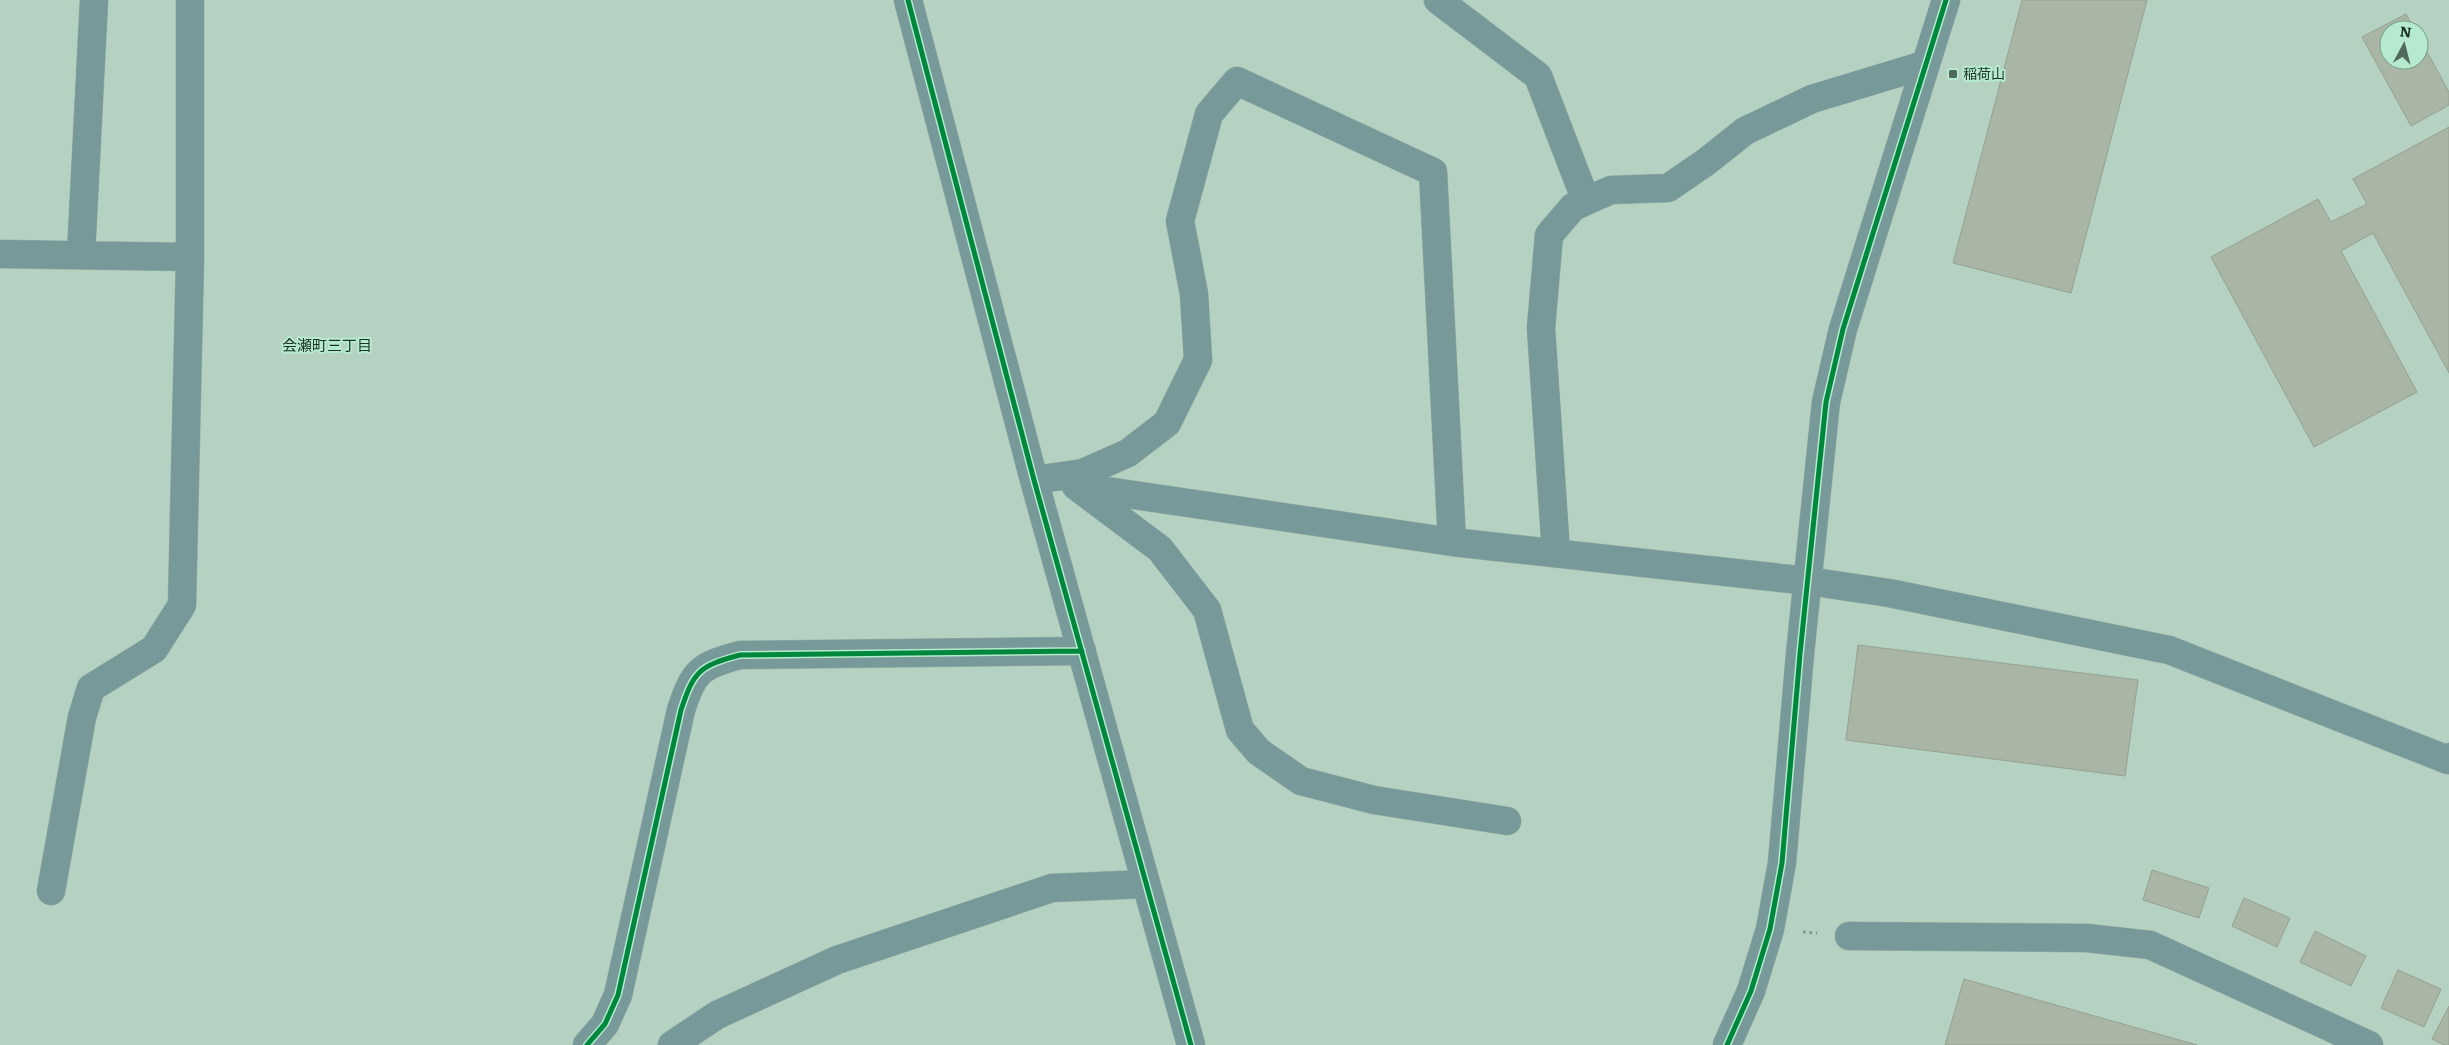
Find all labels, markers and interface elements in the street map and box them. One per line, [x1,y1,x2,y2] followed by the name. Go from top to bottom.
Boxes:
[2379,20,2429,70] north arrow
[2399,20,2413,42] text: N
[1963,63,2005,83] place label: 稲荷山
[1947,68,1959,80] marker: 稲荷山
[282,333,372,356] district label: 会瀬町三丁目

